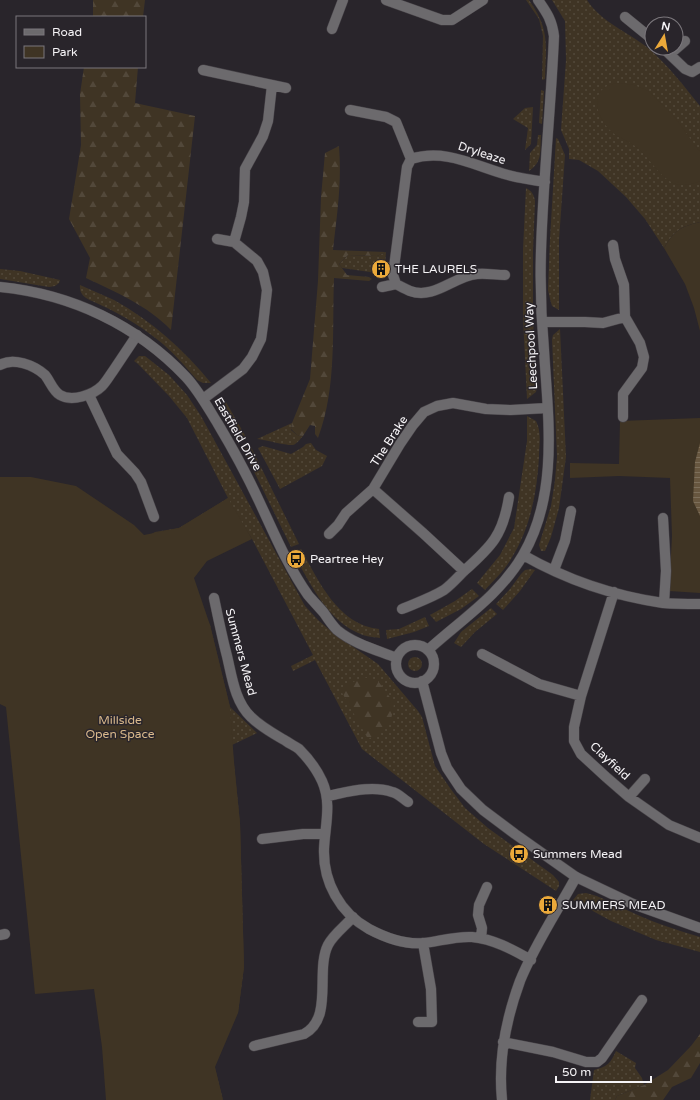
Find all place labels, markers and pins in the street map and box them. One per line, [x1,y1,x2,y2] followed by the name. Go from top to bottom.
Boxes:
[370,258,392,280] building icon: THE LAURELS
[395,262,477,276] place label: THE LAURELS
[285,548,307,570] bus stop icon: Peartree Hey
[310,552,384,566] place label: Peartree Hey
[508,843,530,865] bus stop icon: Summers Mead
[533,847,622,861] place label: Summers Mead
[537,894,559,916] building icon: SUMMERS MEAD
[562,898,666,912] place label: SUMMERS MEAD

